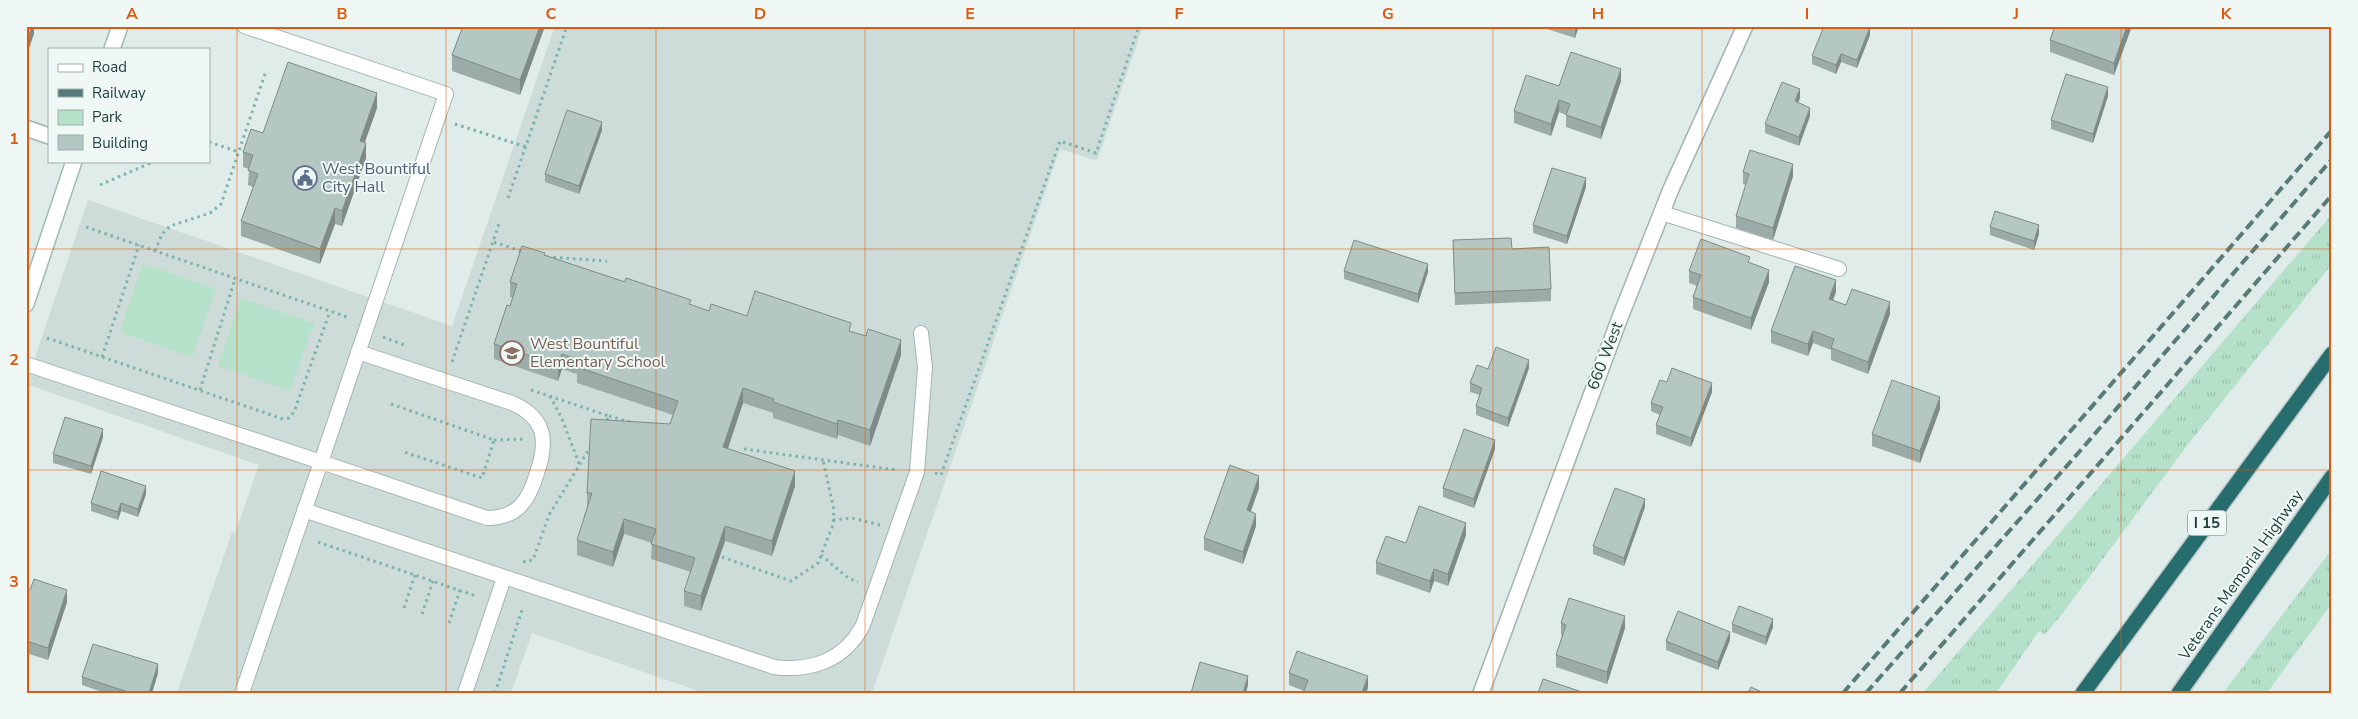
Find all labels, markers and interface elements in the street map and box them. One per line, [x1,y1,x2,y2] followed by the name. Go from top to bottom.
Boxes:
[126,3,138,25] text: A
[336,3,348,25] text: B
[546,3,557,25] text: C
[754,3,766,25] text: D
[965,3,975,25] text: E
[1175,3,1184,25] text: F
[1382,3,1394,25] text: G
[1592,3,1604,25] text: H
[1805,3,1809,25] text: I
[2012,3,2019,25] text: J
[2221,3,2233,25] text: K
[48,48,210,162] legend
[92,57,127,77] text: Road
[92,83,146,103] text: Railway
[92,107,122,127] text: Park
[9,128,19,150] text: 1
[92,133,148,153] text: Building
[322,158,431,198] place label: West Bountiful City Hall
[292,165,318,191] public building icon: West Bountiful City Hall
[1582,318,1628,393] street label: 660 West
[530,333,666,373] place label: West Bountiful Elementary School
[499,340,525,366] school or university icon: West Bountiful Elementary School
[9,349,19,371] text: 2
[2173,485,2309,665] street label: Veterans Memorial Highway
[2188,510,2226,536] road number: I 15
[9,571,19,593] text: 3

